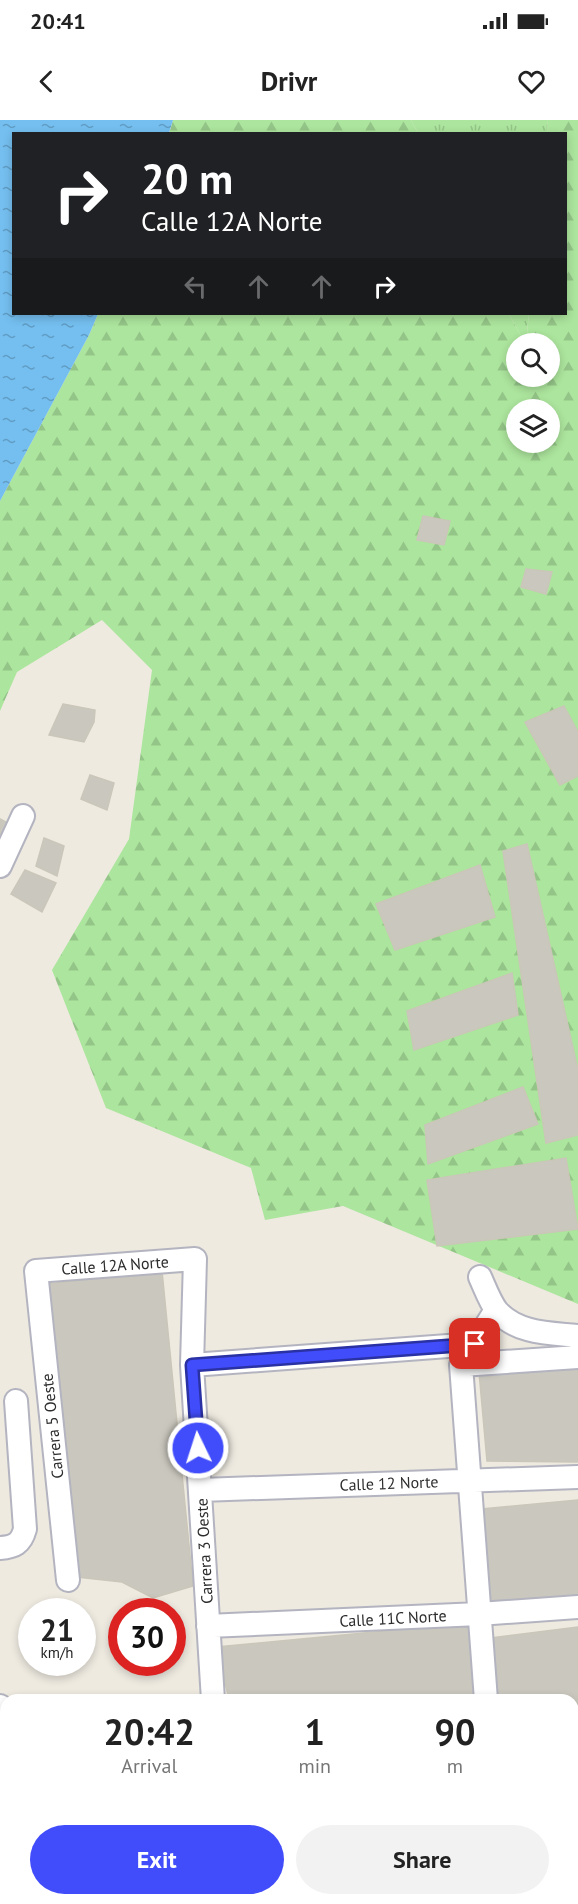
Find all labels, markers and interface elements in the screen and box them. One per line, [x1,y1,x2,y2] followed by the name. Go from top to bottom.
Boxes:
[30,7,86,35] text: 20:41
[261,64,317,98] text: Drivr
[30,65,63,98] icon: back
[515,65,548,98] icon: heart
[141,151,233,206] text: 20 m
[42,156,120,234] icon: right
[141,204,323,238] text: Calle 12A Norte
[179,270,212,303] icon: left
[242,270,275,303] icon: ahead
[305,270,338,303] icon: ahead
[368,270,401,303] icon: right
[506,333,560,453] map controls
[506,333,560,387] button: search
[506,399,560,453] button: layers
[61,1251,169,1279] street label: Calle 12A Norte
[449,1318,500,1369] pin
[458,1327,491,1360] icon: arrive
[37,1372,67,1480] street label: Carrera 5 Oeste
[166,1416,230,1480] position arrow
[339,1471,439,1495] street label: Calle 12 Norte
[191,1498,217,1604] street label: Carrera 3 Oeste
[108,1598,186,1676] speed limit sign: 30
[339,1605,447,1631] street label: Calle 11C Norte
[40,1610,74,1649] text: 21
[41,1643,73,1662] text: km/h
[104,1708,195,1755] text: 20:42
[305,1708,325,1755] text: 1
[435,1708,475,1755] text: 90
[121,1753,177,1779] text: Arrival
[298,1753,331,1779] text: min
[447,1753,463,1779] text: m
[30,1825,284,1894] button: Exit
[296,1825,549,1894] button: Share

